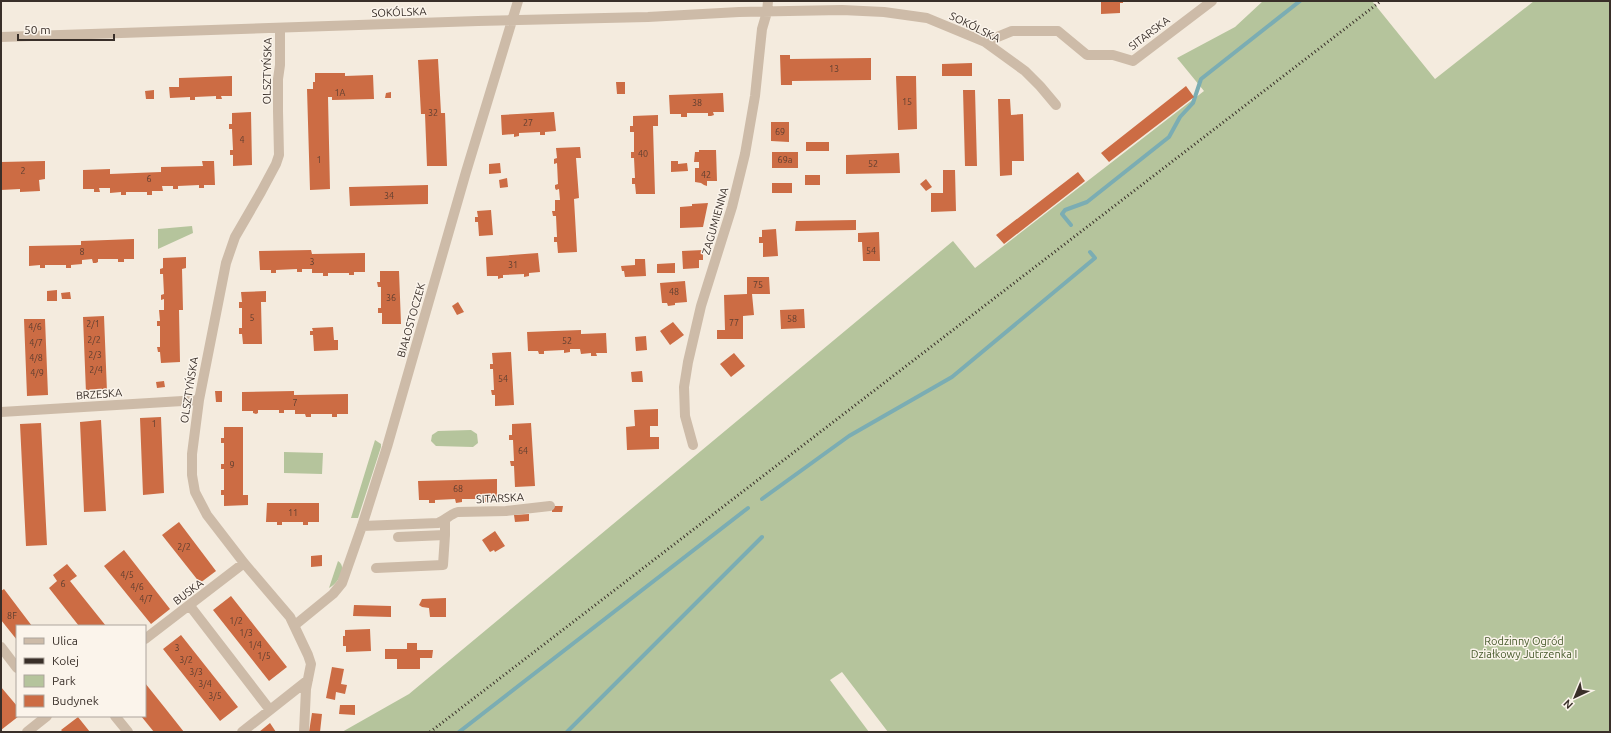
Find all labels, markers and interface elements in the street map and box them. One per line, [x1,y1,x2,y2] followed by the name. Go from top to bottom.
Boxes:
[371,4,428,19] street label: SOKÓLSKA
[948,9,1004,45] street label: SOKÓLSKA
[1126,13,1172,52] street label: SITARSKA
[18,16,114,42] scale bar
[24,23,51,36] text: 50 m
[259,37,274,105] street label: OLSZTYŃSKA
[829,64,839,74] house number: 13
[335,88,346,98] house number: 1A
[902,97,912,107] house number: 15
[692,98,702,108] house number: 38
[428,108,438,118] house number: 32
[523,118,533,128] house number: 27
[775,127,785,137] house number: 69
[239,135,245,145] house number: 4
[638,149,648,159] house number: 40
[316,155,322,165] house number: 1
[778,155,792,165] house number: 69a
[868,159,878,169] house number: 52
[20,166,26,176] house number: 2
[701,170,711,180] house number: 42
[146,174,152,184] house number: 6
[700,185,731,256] street label: ZAGUMIENNA
[384,191,394,201] house number: 34
[866,246,876,256] house number: 54
[79,247,85,257] house number: 8
[309,257,315,267] house number: 3
[508,260,518,270] house number: 31
[753,280,763,290] house number: 75
[395,281,427,359] street label: BIAŁOSTOCZEK
[669,287,679,297] house number: 48
[386,293,396,303] house number: 36
[249,313,255,323] house number: 5
[787,314,797,324] house number: 58
[729,318,739,328] house number: 77
[86,319,100,329] house number: 2/1
[28,322,42,332] house number: 4/6
[87,335,101,345] house number: 2/2
[562,336,572,346] house number: 52
[29,338,43,348] house number: 4/7
[88,350,102,360] house number: 2/3
[29,353,43,363] house number: 4/8
[177,355,200,424] street label: OLSZTYŃSKA
[89,365,103,375] house number: 2/4
[30,368,44,378] house number: 4/9
[498,374,508,384] house number: 54
[75,386,123,402] street label: BRZESKA
[292,398,298,408] house number: 7
[151,419,157,429] house number: 1
[518,446,528,456] house number: 64
[229,460,235,470] house number: 9
[453,484,463,494] house number: 68
[476,491,525,505] street label: SITARSKA
[288,508,298,518] house number: 11
[177,542,191,552] house number: 2/2
[120,570,134,580] house number: 4/5
[171,576,206,607] street label: BUSKA
[60,579,66,589] house number: 6
[130,582,144,592] house number: 4/6
[139,594,153,604] house number: 4/7
[7,611,17,621] house number: 8F
[229,616,243,626] house number: 1/2
[16,625,146,717] legend
[239,628,253,638] house number: 1/3
[52,634,78,647] text: Ulica
[1471,635,1577,660] park label: Rodzinny Ogród Działkowy Jutrzenka I
[248,640,262,650] house number: 1/4
[174,643,180,653] house number: 3
[257,651,271,661] house number: 1/5
[52,654,79,667] text: Kolej
[179,655,193,665] house number: 3/2
[189,667,203,677] house number: 3/3
[52,674,76,687] text: Park
[1555,677,1595,717] north arrow
[198,679,212,689] house number: 3/4
[208,691,222,701] house number: 3/5
[52,694,99,707] text: Budynek
[1561,697,1575,711] text: N

